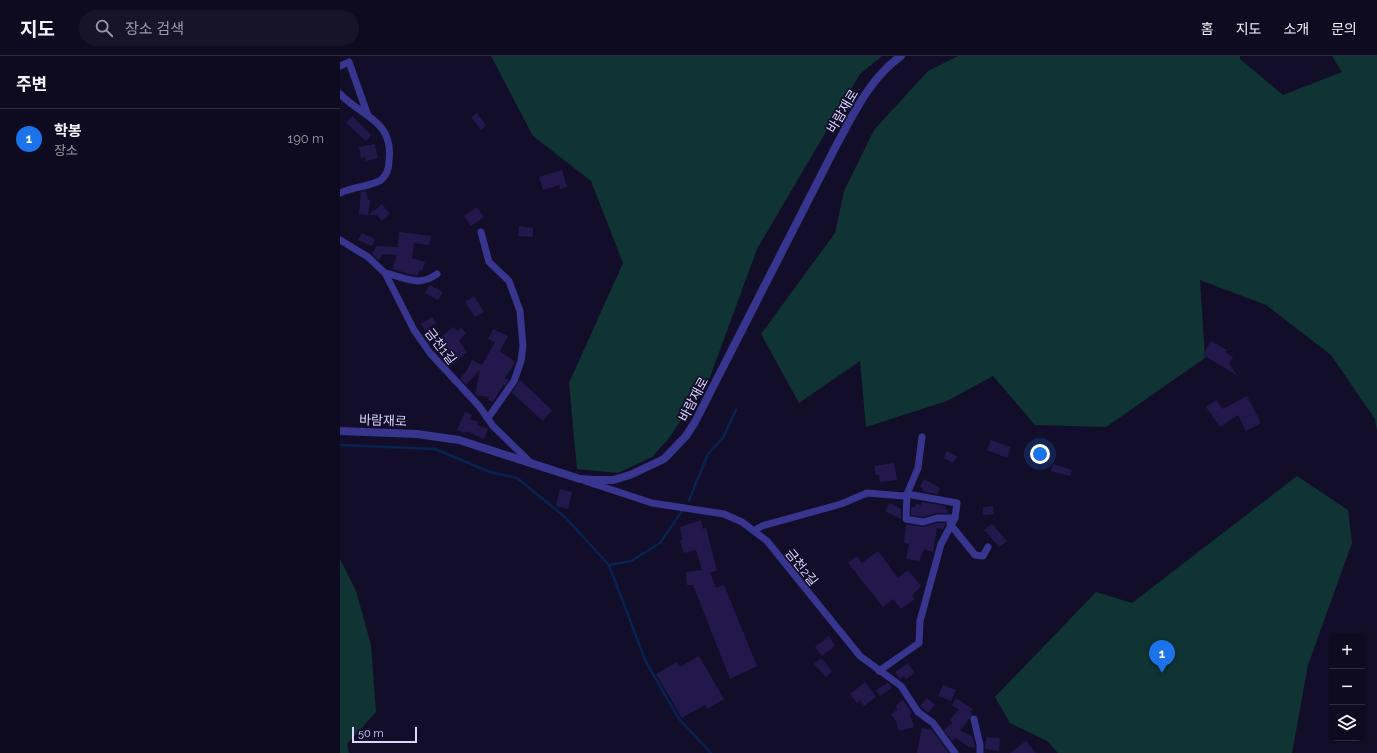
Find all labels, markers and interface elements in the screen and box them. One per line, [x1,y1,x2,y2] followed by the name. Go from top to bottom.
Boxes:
[79,10,359,46] search box
[93,17,115,39] icon: search
[20,18,55,40] text: 지도
[125,20,184,38] text: 장소 검색
[1201,21,1214,37] text: 홈
[1236,21,1261,37] text: 지도
[1283,21,1309,37] text: 소개
[1331,21,1357,37] text: 문의
[16,74,47,94] text: 주변
[824,87,861,136] street label: 바람재로
[54,122,82,140] text: 학봉
[26,131,32,146] text: 1
[288,131,324,146] text: 190 m
[54,143,78,158] text: 장소
[422,325,459,367] street label: 금천1길
[676,375,711,424] street label: 바람재로
[359,412,407,429] street label: 바람재로
[1030,444,1050,464] your location
[782,546,821,589] street label: 금천2길
[1329,633,1365,741] map controls
[1329,633,1365,669] button: +
[1149,640,1175,673] pin: 1
[1329,669,1365,705] button: −
[1329,705,1365,741] button: layers
[352,725,417,744] scale bar
[358,727,384,740] text: 50 m

